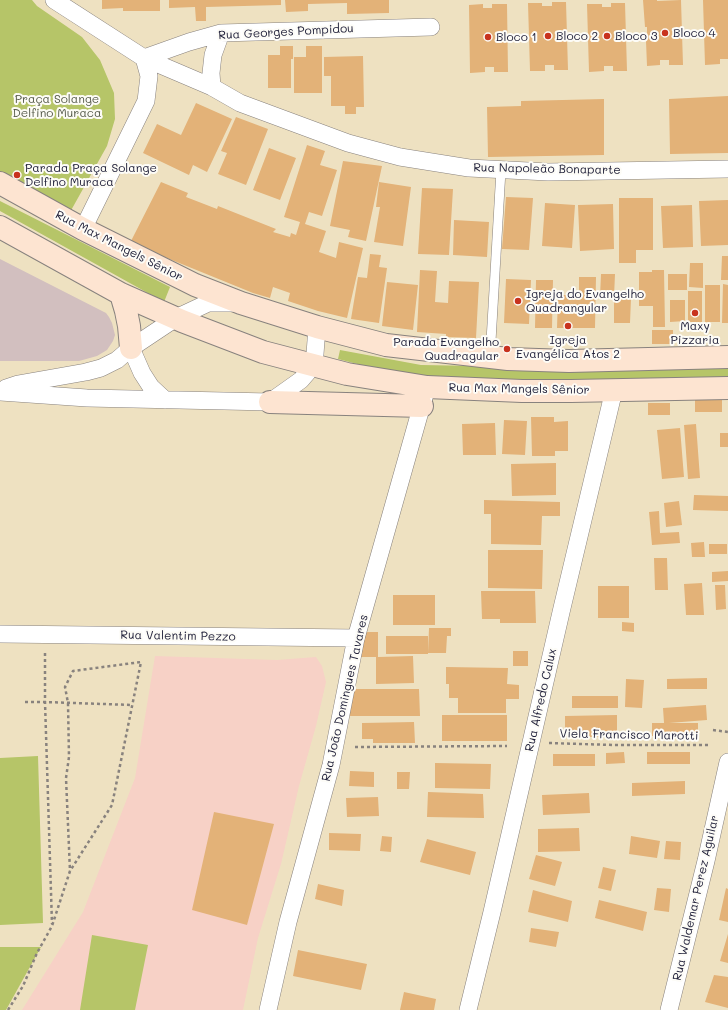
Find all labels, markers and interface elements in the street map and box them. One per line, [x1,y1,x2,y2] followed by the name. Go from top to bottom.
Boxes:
[218,21,354,43] street label: Rua Georges Pompidou
[673,26,716,40] place label: Bloco 4
[660,28,670,38] marker: Bloco 4
[556,29,598,43] place label: Bloco 2
[615,29,658,43] place label: Bloco 3
[496,30,537,44] place label: Bloco 1
[543,31,553,41] marker: Bloco 2
[602,31,612,41] marker: Bloco 3
[483,32,493,42] marker: Bloco 1
[13,92,101,120] park label: Praça Solange Delfino Muraca
[25,161,157,189] place label: Parada Praça Solange Delfino Muraca
[473,161,621,177] street label: Rua Napoleão Bonaparte
[12,170,22,180] marker: Parada Praça Solange Delfino Muraca
[53,208,185,284] street label: Rua Max Mangels Sênior
[526,287,644,315] place label: Igreja do Evangelho Quadrangular
[513,296,523,306] marker: Igreja do Evangelho Quadrangular
[690,308,700,318] marker: Maxy Pizzaria
[671,319,719,347] place label: Maxy Pizzaria
[563,321,573,331] marker: Igreja Evangélica Atos 2
[516,333,620,361] place label: Igreja Evangélica Atos 2
[393,335,499,363] place label: Parada Evangelho Quadragular
[502,344,512,354] marker: Parada Evangelho Quadragular
[448,381,590,397] street label: Rua Max Mangels Sênior
[319,613,371,783] street label: Rua João Domingues Tavares
[120,628,236,644] street label: Rua Valentim Pezzo
[522,647,560,753] street label: Rua Alfredo Calux
[559,727,699,743] street label: Viela Francisco Marotti
[670,814,722,982] street label: Rua Waldemar Perez Aguilar

